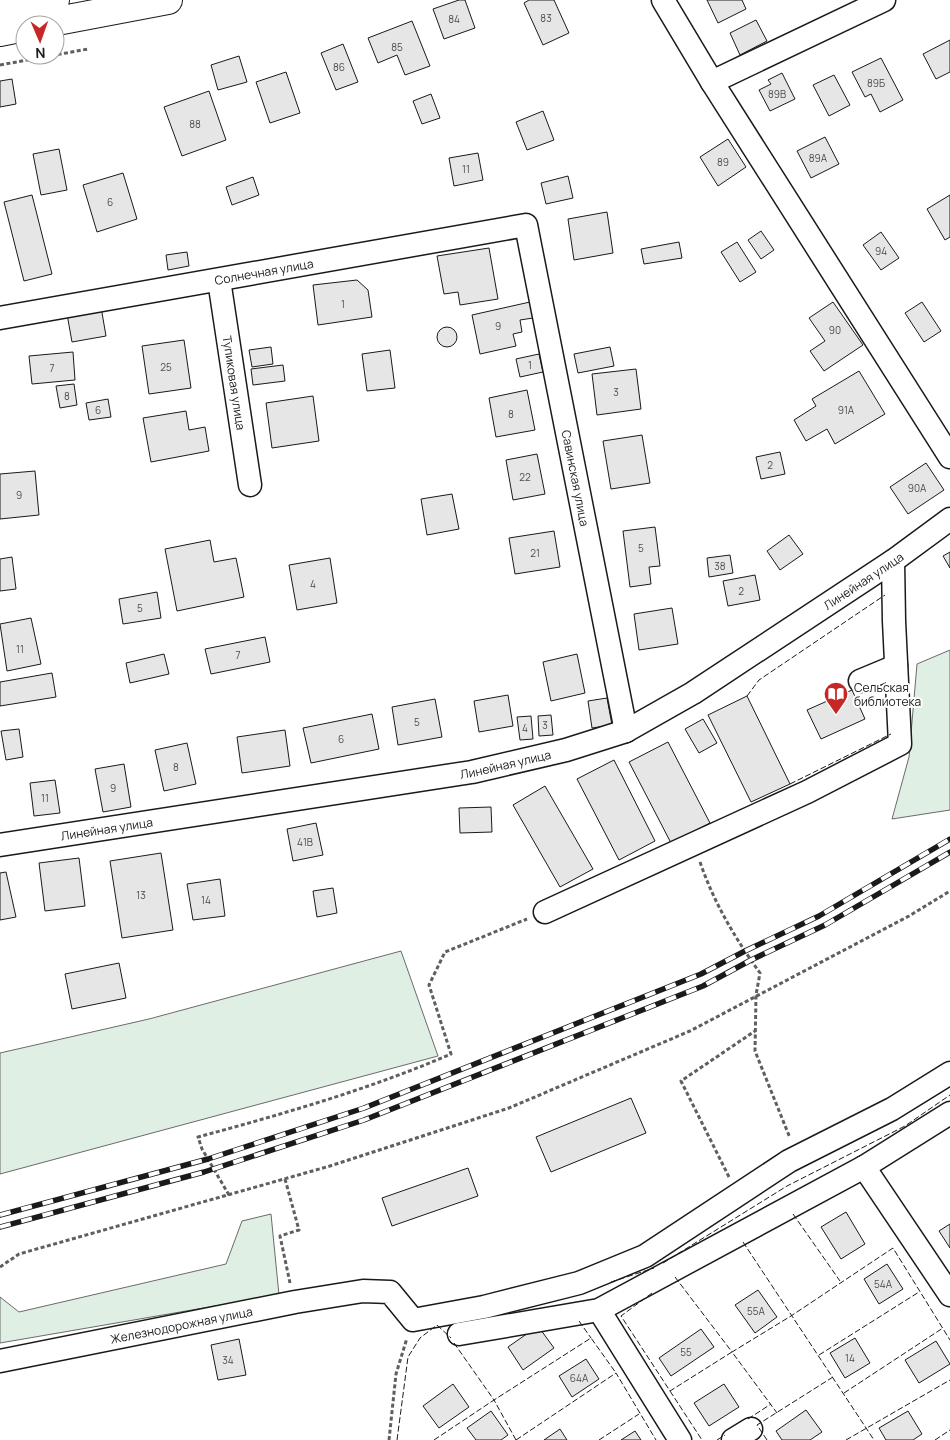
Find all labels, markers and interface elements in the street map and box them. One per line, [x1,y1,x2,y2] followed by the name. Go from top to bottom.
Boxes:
[540,11,552,25] house number: 83
[448,12,460,26] house number: 84
[15,15,65,65] north arrow
[391,40,403,54] house number: 85
[35,44,46,63] text: N
[333,60,345,74] house number: 86
[867,76,885,90] house number: 89Б
[768,87,786,101] house number: 89В
[189,117,201,131] house number: 88
[809,151,828,165] house number: 89А
[717,155,729,169] house number: 89
[462,162,470,176] house number: 11
[107,195,113,209] house number: 6
[875,244,887,258] house number: 94
[213,254,315,288] street label: Солнечная улица
[341,297,345,311] house number: 1
[495,319,501,333] house number: 9
[829,323,841,337] house number: 90
[219,334,250,431] street label: Тупиковая улица
[528,358,532,372] house number: 1
[160,360,172,374] house number: 25
[49,361,55,375] house number: 7
[613,385,619,399] house number: 3
[64,389,70,403] house number: 8
[95,403,101,417] house number: 6
[838,403,855,417] house number: 91А
[508,407,514,421] house number: 8
[558,428,594,528] street label: Савинская улица
[767,458,773,472] house number: 2
[519,470,531,484] house number: 22
[908,481,927,495] house number: 90А
[16,488,22,502] house number: 9
[638,541,644,555] house number: 5
[530,546,540,560] house number: 21
[820,548,907,613] street label: Линейная улица
[714,559,726,573] house number: 38
[310,577,316,591] house number: 4
[738,584,744,598] house number: 2
[137,601,143,615] house number: 5
[16,642,24,656] house number: 11
[235,648,241,662] house number: 7
[854,679,921,710] place label: Сельская библиотека
[823,681,849,715] library icon: Сельская библиотека
[414,715,420,729] house number: 5
[542,718,548,732] house number: 3
[522,721,528,735] house number: 4
[338,732,344,746] house number: 6
[459,745,553,782] street label: Линейная улица
[173,760,179,774] house number: 8
[110,781,116,795] house number: 9
[41,791,49,805] house number: 11
[60,813,154,844] street label: Линейная улица
[297,835,313,849] house number: 41В
[136,888,146,902] house number: 13
[201,893,211,907] house number: 14
[874,1277,893,1291] house number: 54А
[109,1302,254,1347] street label: Железнодорожная улица
[747,1304,766,1318] house number: 55А
[680,1345,692,1359] house number: 55
[845,1351,855,1365] house number: 14
[222,1353,234,1367] house number: 34
[570,1371,589,1385] house number: 64А

